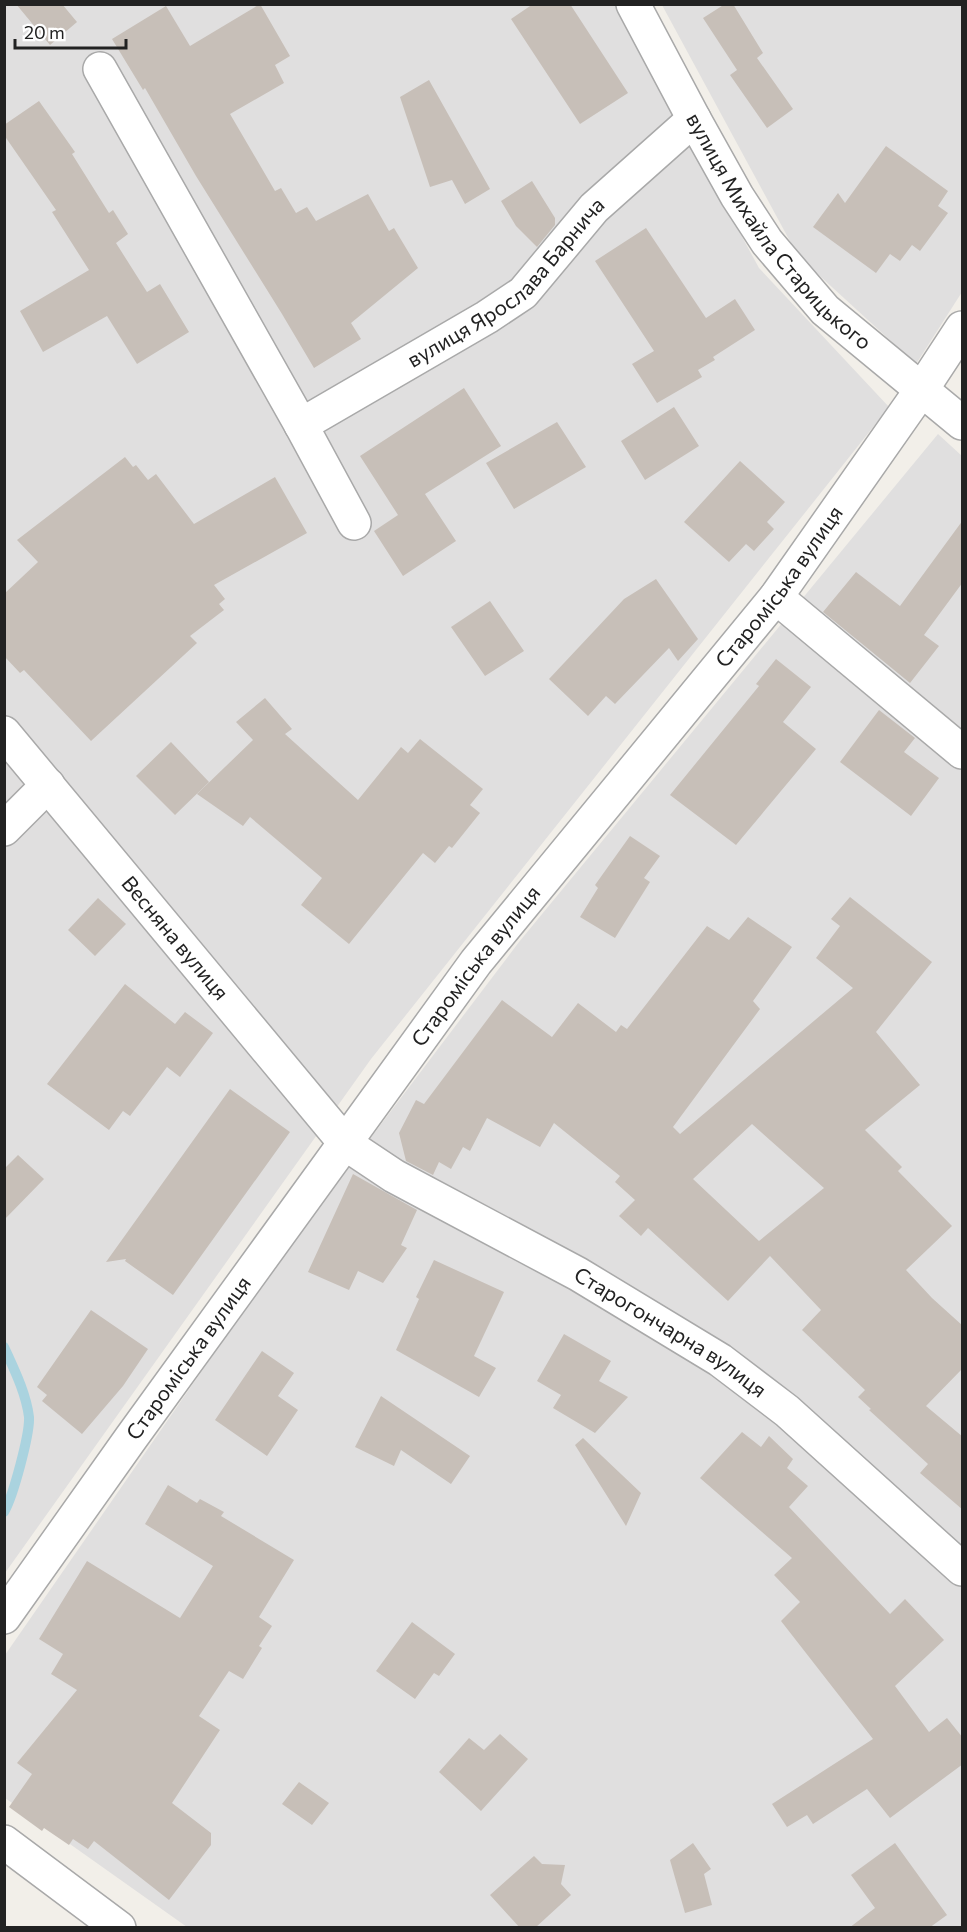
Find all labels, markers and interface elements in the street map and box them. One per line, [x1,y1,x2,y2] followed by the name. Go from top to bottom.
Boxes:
[15,12,126,50] scale bar
[24,21,65,43] text: 20 m
[682,108,877,354] street label: вулиця Михайла Старицького
[402,191,609,372] street label: вулиця Ярослава Барнича
[709,500,847,672] street label: Староміська вулиця
[117,870,235,1004] street label: Весняна вулиця
[405,880,545,1051] street label: Староміська вулиця
[570,1261,772,1402] street label: Старогончарна вулиця
[120,1271,255,1444] street label: Староміська вулиця

